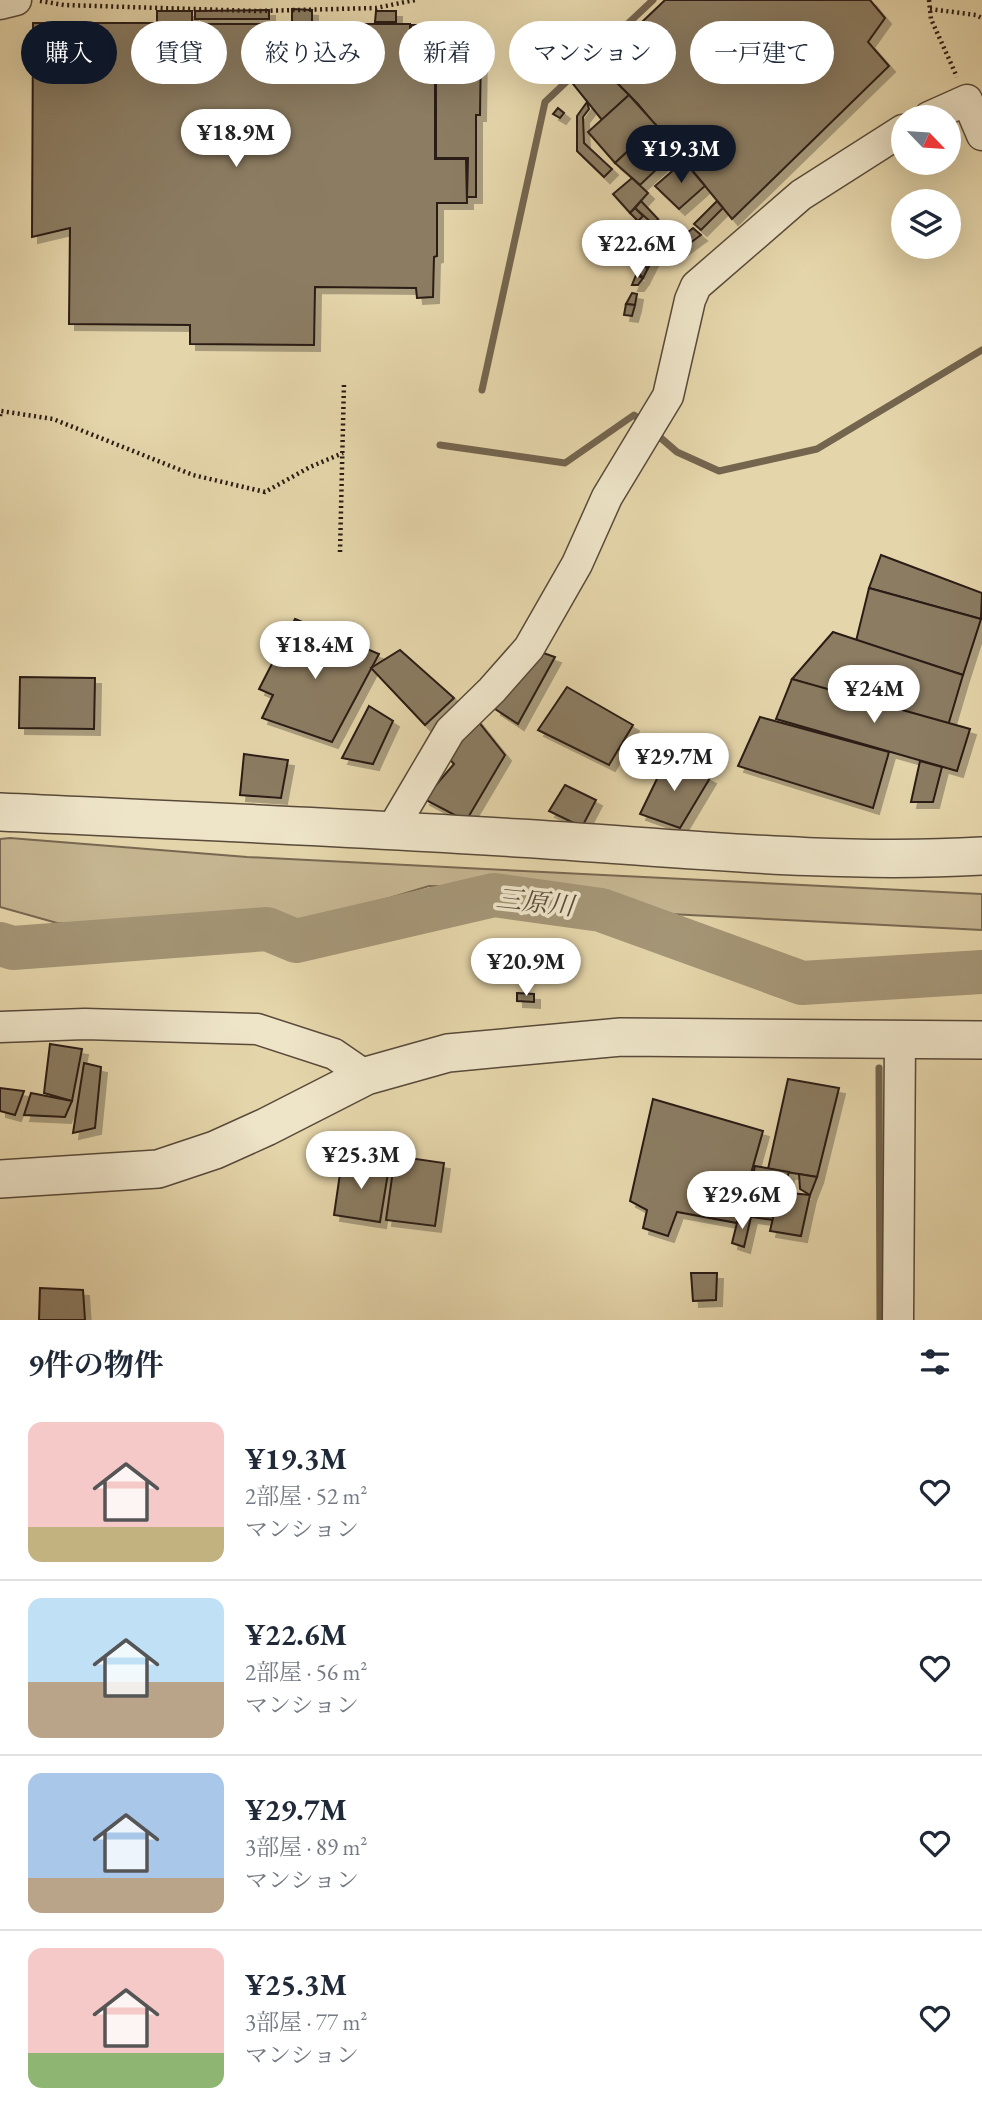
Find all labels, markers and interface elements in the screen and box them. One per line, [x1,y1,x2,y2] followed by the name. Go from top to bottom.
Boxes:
[21,21,117,84] chip: 購入
[131,21,227,84] chip: 賃貸
[241,21,385,84] chip: 絞り込み
[399,21,495,84] chip: 新着
[509,21,676,84] chip: マンション
[690,21,834,84] chip: 一戸建て
[891,105,961,175] north arrow
[891,105,961,259] map controls
[179,110,293,169] pin: ¥18.9M
[197,117,275,147] text: ¥18.9M
[624,125,738,185] pin: ¥19.3M
[642,133,720,163] text: ¥19.3M
[891,189,961,259] button: layers
[580,220,694,280] pin: ¥22.6M
[598,228,676,258] text: ¥22.6M
[258,622,372,681] pin: ¥18.4M
[276,629,354,659] text: ¥18.4M
[833,666,915,725] pin: ¥24M
[844,673,904,703] text: ¥24M
[617,734,731,793] pin: ¥29.7M
[635,741,713,771] text: ¥29.7M
[494,881,579,923] water label: 三原川
[469,939,583,998] pin: ¥20.9M
[487,946,565,976] text: ¥20.9M
[304,1132,418,1191] pin: ¥25.3M
[322,1139,400,1169] text: ¥25.3M
[685,1172,799,1231] pin: ¥29.6M
[703,1179,781,1209] text: ¥29.6M
[916,1343,954,1381] icon: filters
[28,1345,164,1384] text: 9件の物件
[245,1439,347,1478] text: ¥19.3M
[84,1450,168,1534] icon: home
[916,1473,954,1511] icon: heart
[245,1481,367,1511] text: 2部屋 · 52 m²
[245,1514,359,1544] text: マンション
[245,1615,347,1654] text: ¥22.6M
[84,1626,168,1710] icon: home
[916,1649,954,1687] icon: heart
[245,1657,367,1687] text: 2部屋 · 56 m²
[245,1690,359,1720] text: マンション
[245,1790,347,1829] text: ¥29.7M
[84,1801,168,1885] icon: home
[916,1824,954,1862] icon: heart
[245,1832,367,1862] text: 3部屋 · 89 m²
[245,1865,359,1895] text: マンション
[245,1965,347,2004] text: ¥25.3M
[84,1976,168,2060] icon: home
[916,1999,954,2037] icon: heart
[245,2007,367,2037] text: 3部屋 · 77 m²
[245,2040,359,2070] text: マンション

